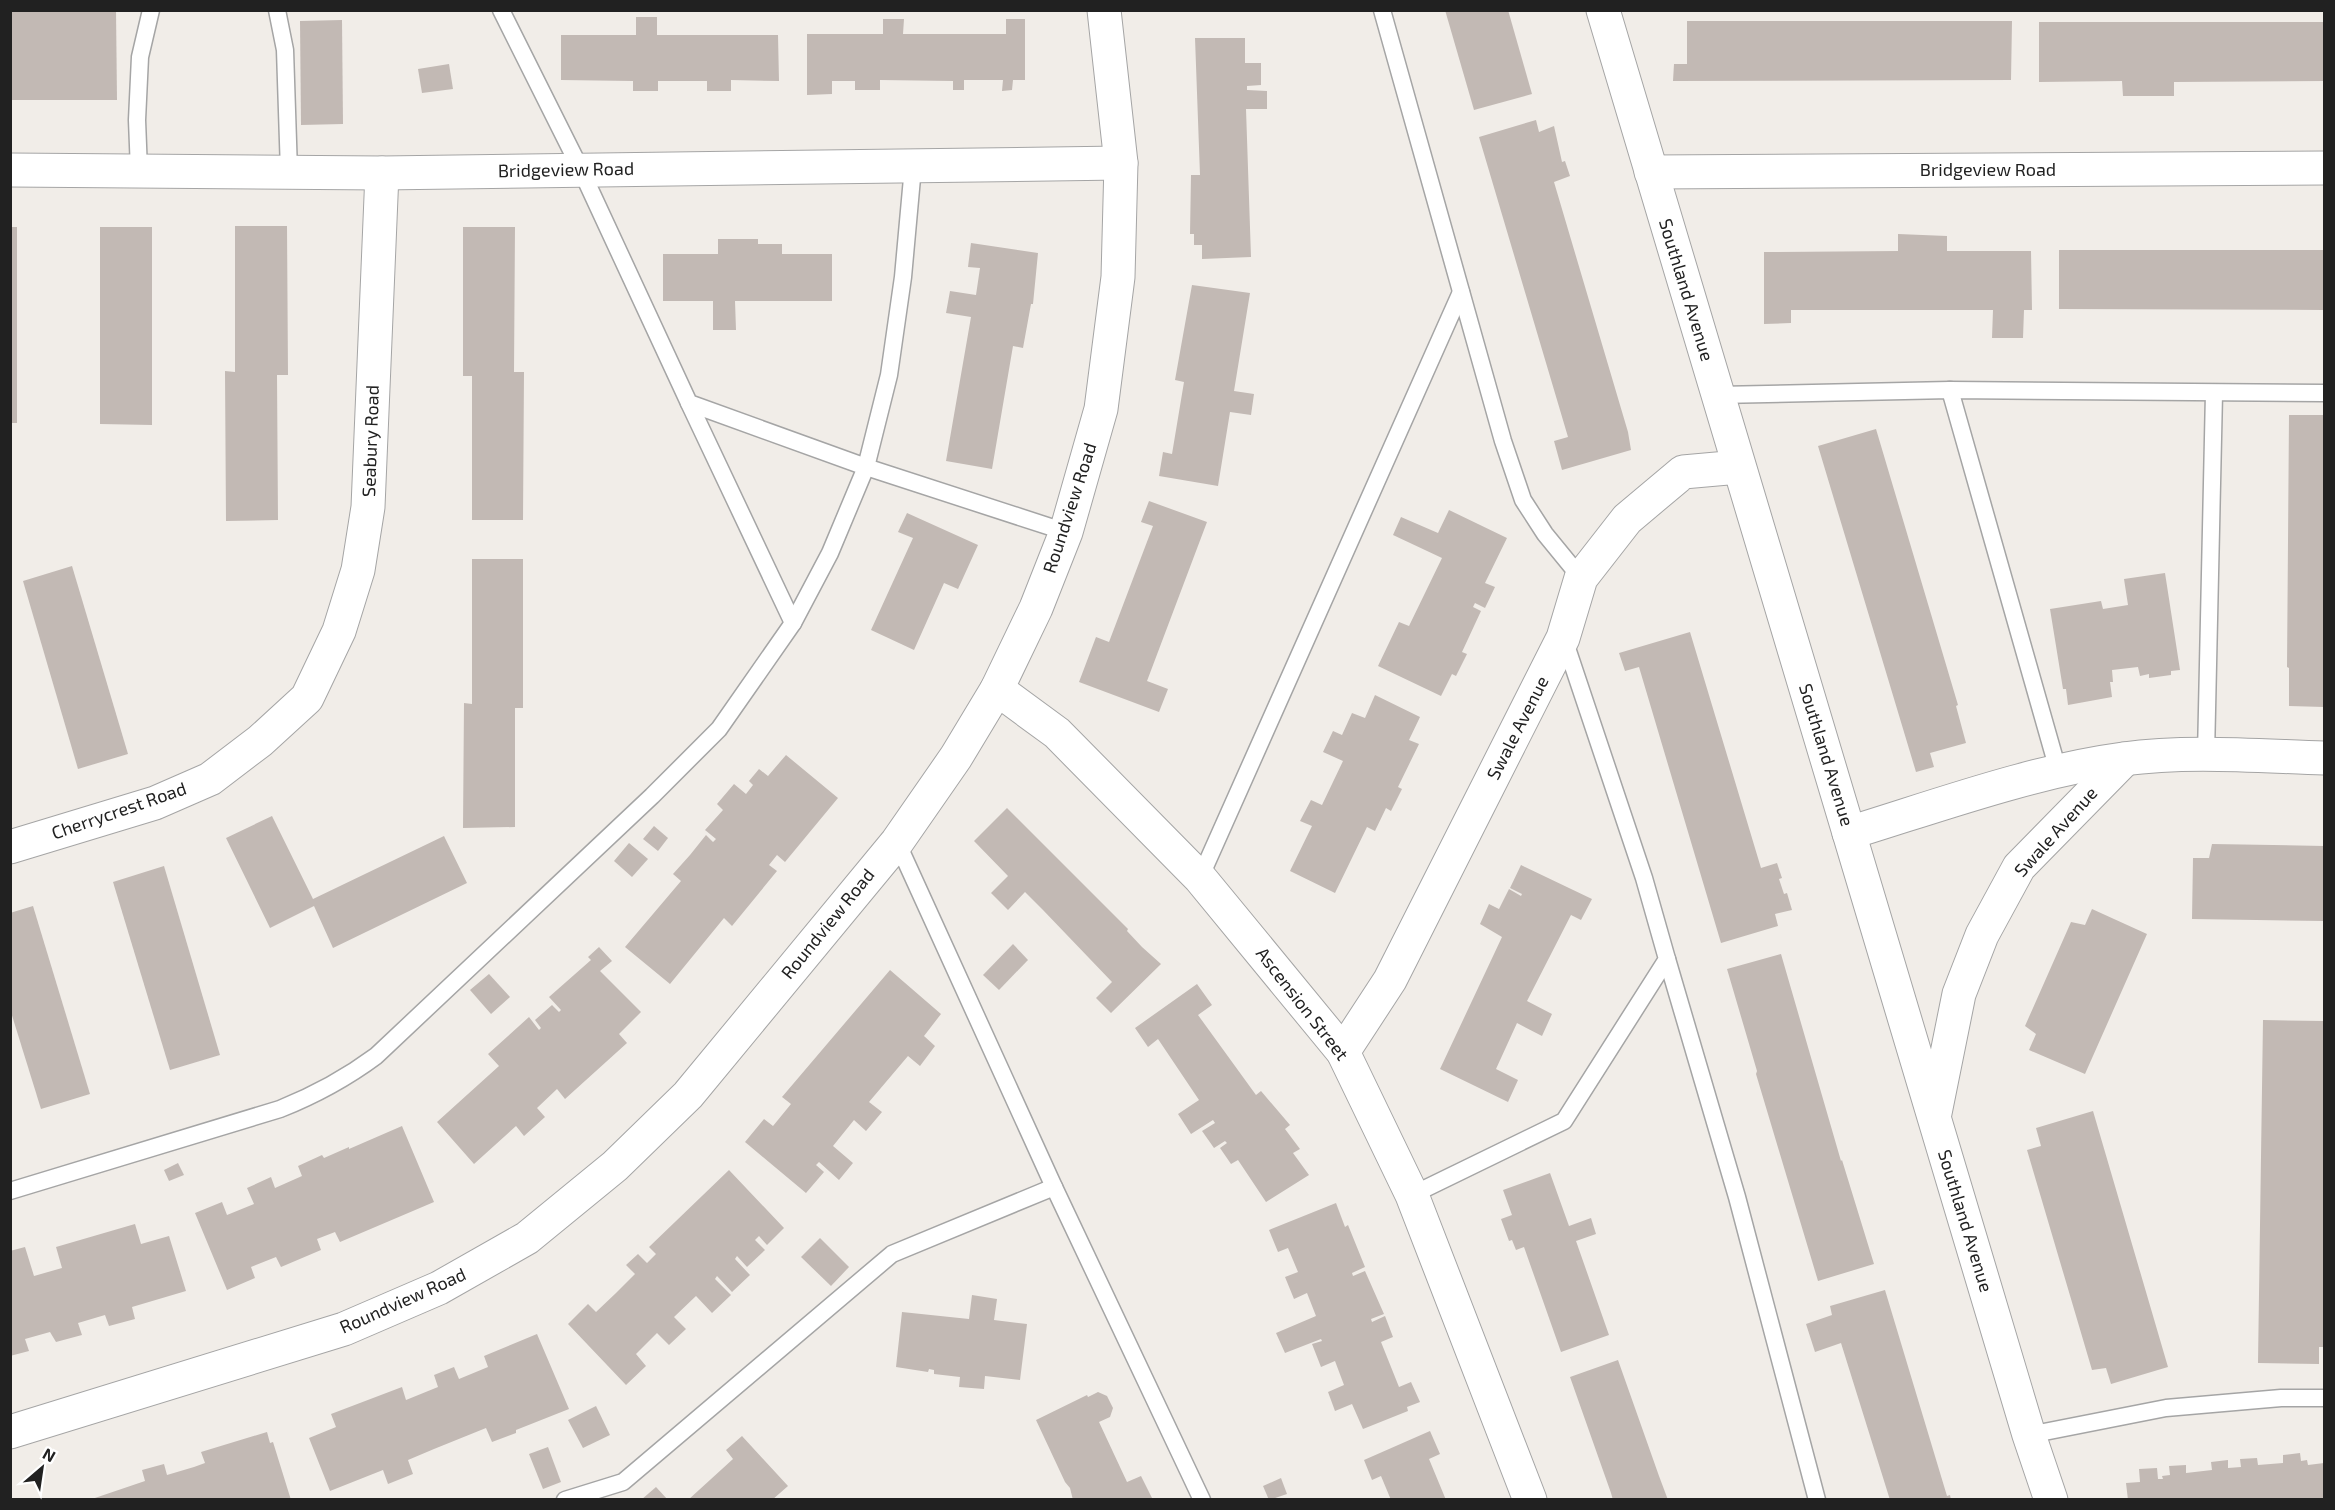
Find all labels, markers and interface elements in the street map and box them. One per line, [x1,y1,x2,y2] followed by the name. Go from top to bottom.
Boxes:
[498,157,634,181] street label: Bridgeview Road
[1920,158,2056,180] street label: Bridgeview Road
[1655,216,1719,364] street label: Southland Avenue
[357,385,383,497] street label: Seabury Road
[1038,440,1101,576] street label: Roundview Road
[1482,672,1553,783] street label: Swale Avenue
[1795,681,1859,829] street label: Southland Avenue
[48,777,189,843] street label: Cherrycrest Road
[2009,782,2101,881] street label: Swale Avenue
[776,864,879,983] street label: Roundview Road
[1252,942,1354,1064] street label: Ascension Street
[1934,1147,1998,1295] street label: Southland Avenue
[336,1262,469,1338] street label: Roundview Road
[12,1438,72,1498] north arrow
[40,1443,59,1466] text: N

